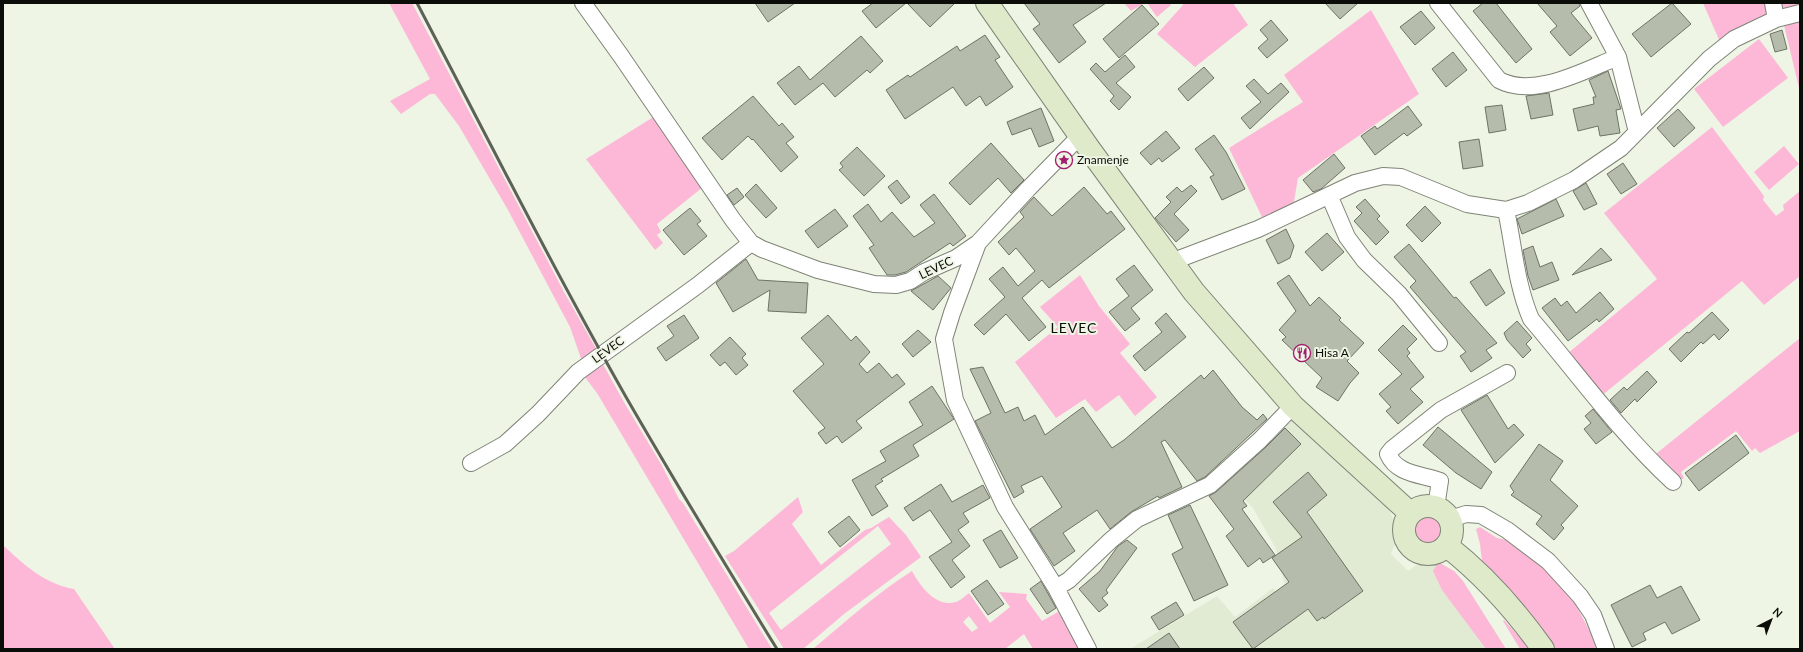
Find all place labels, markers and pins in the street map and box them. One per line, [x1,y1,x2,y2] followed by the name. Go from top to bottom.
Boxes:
[1054,150,1074,170] place icon: Znamenje
[1077,152,1129,167] place label: Znamenje
[1292,343,1312,363] restaurant icon: Hisa A
[1315,345,1350,360] place label: Hisa A

